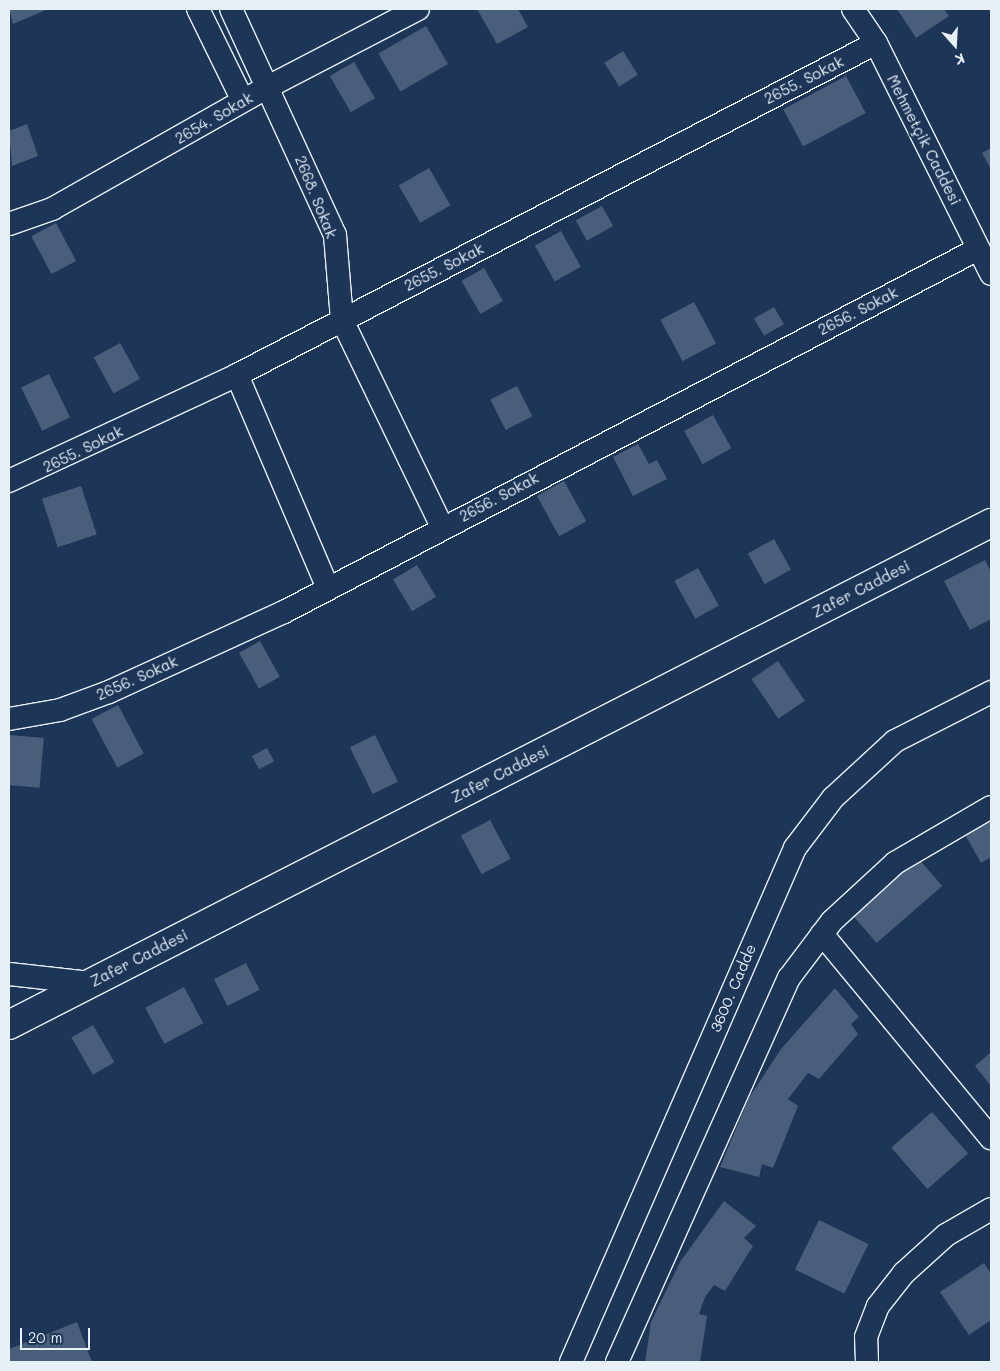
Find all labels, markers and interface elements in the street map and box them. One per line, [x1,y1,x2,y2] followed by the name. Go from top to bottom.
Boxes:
[930,20,980,70] north arrow
[953,49,967,70] text: K
[761,52,847,108] street label: 2655. Sokak
[883,72,965,208] street label: Mehmetçik Caddesi
[172,89,256,147] street label: 2654. Sokak
[291,153,341,241] street label: 2668. Sokak
[401,239,487,295] street label: 2655. Sokak
[815,283,901,339] street label: 2656. Sokak
[40,422,126,476] street label: 2655. Sokak
[456,469,542,525] street label: 2656. Sokak
[809,557,913,621] street label: Zafer Caddesi
[94,652,180,704] street label: 2656. Sokak
[448,742,552,806] street label: Zafer Caddesi
[87,926,191,990] street label: Zafer Caddesi
[706,941,760,1035] street label: 3600. Cadde
[22,1318,92,1350] scale bar
[28,1327,62,1347] text: 20 m

